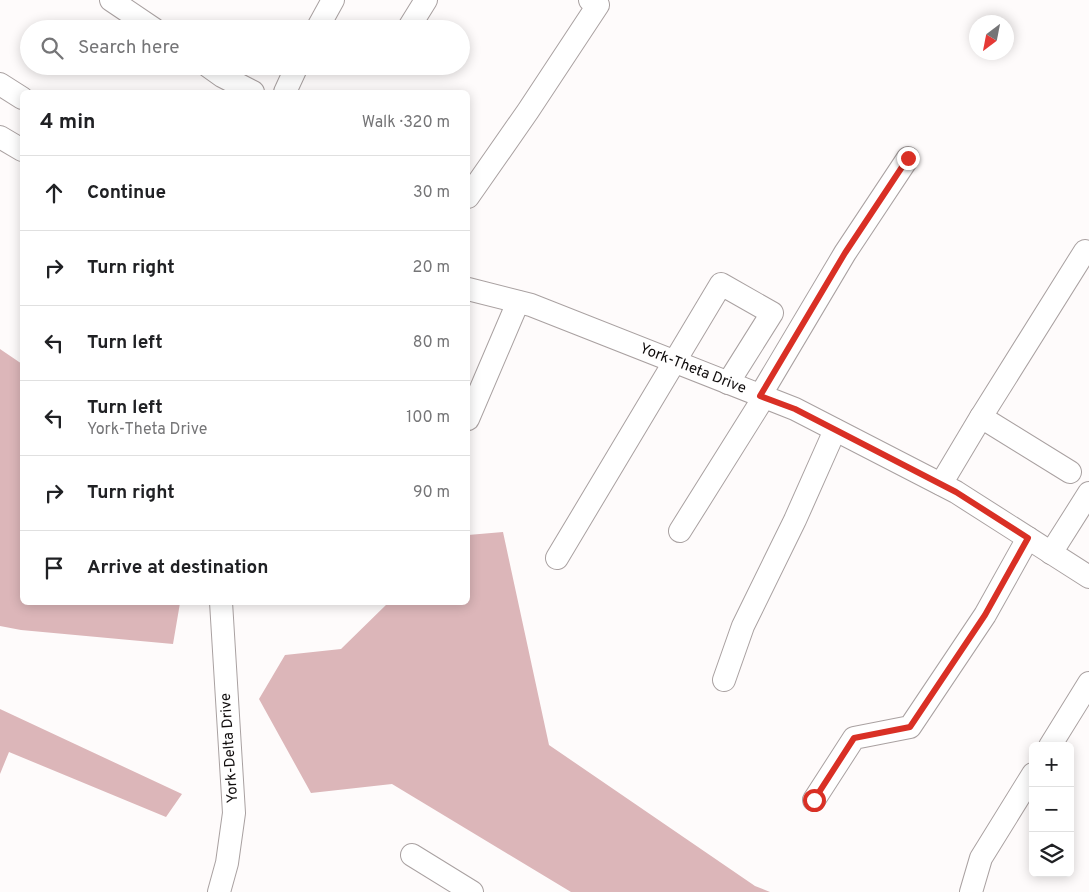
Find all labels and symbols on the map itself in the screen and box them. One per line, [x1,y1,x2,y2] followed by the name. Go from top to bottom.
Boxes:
[969,15,1014,60] north arrow
[897,147,920,170] route end
[637,339,749,398] street label: York-Theta Drive
[217,692,243,804] street label: York-Delta Drive
[803,789,826,812] route start

